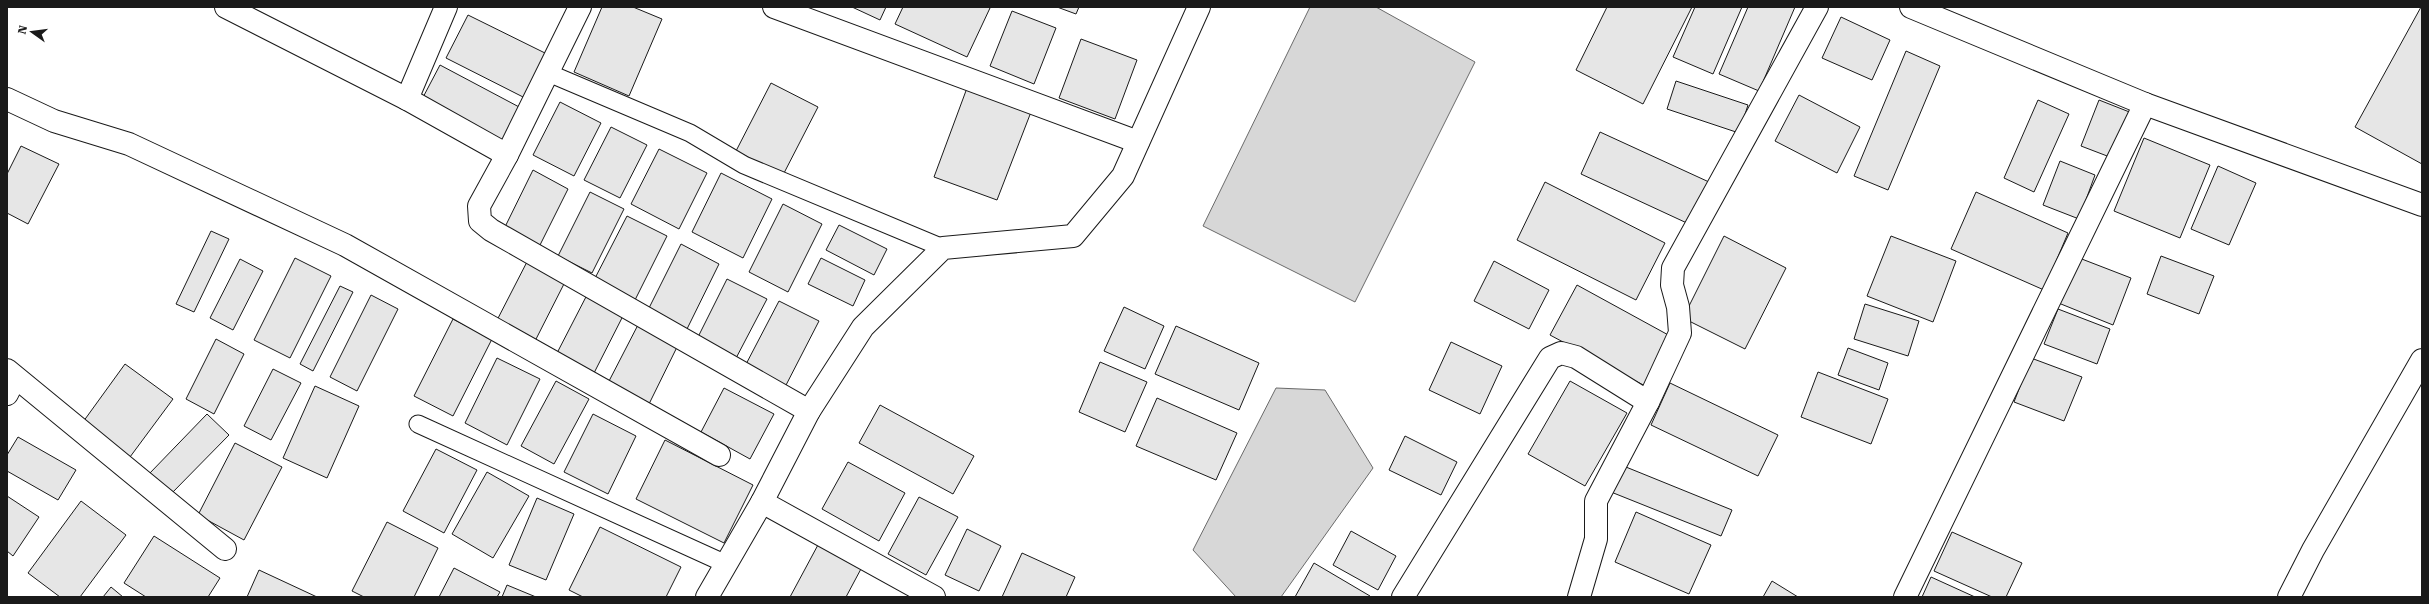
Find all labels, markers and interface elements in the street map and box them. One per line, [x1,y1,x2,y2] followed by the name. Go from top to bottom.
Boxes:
[12,12,52,52] north arrow
[15,24,30,35] text: N

